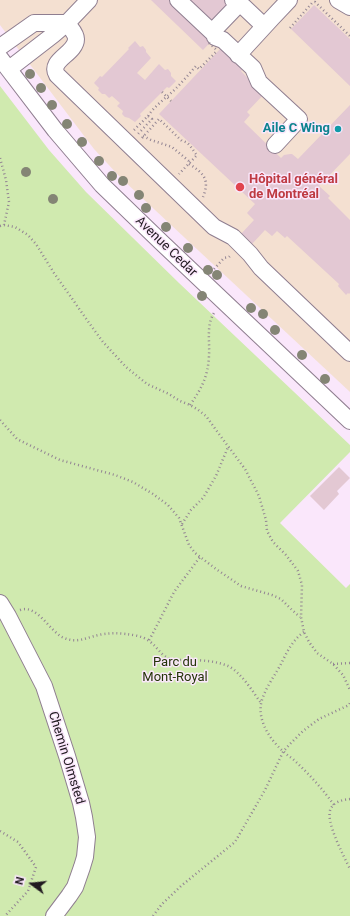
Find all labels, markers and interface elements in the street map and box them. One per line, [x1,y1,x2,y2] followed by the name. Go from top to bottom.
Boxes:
[263,121,330,137] place label: Aile C Wing
[333,124,343,134] marker: Aile C Wing
[249,172,338,203] place label: Hôpital général de Montréal
[234,181,246,193] marker: Hôpital général de Montréal
[132,214,200,280] street label: Avenue Cedar
[142,655,208,686] park label: Parc du Mont-Royal
[44,710,88,806] street label: Chemin Olmsted
[12,864,52,904] north arrow
[13,875,27,886] text: N

